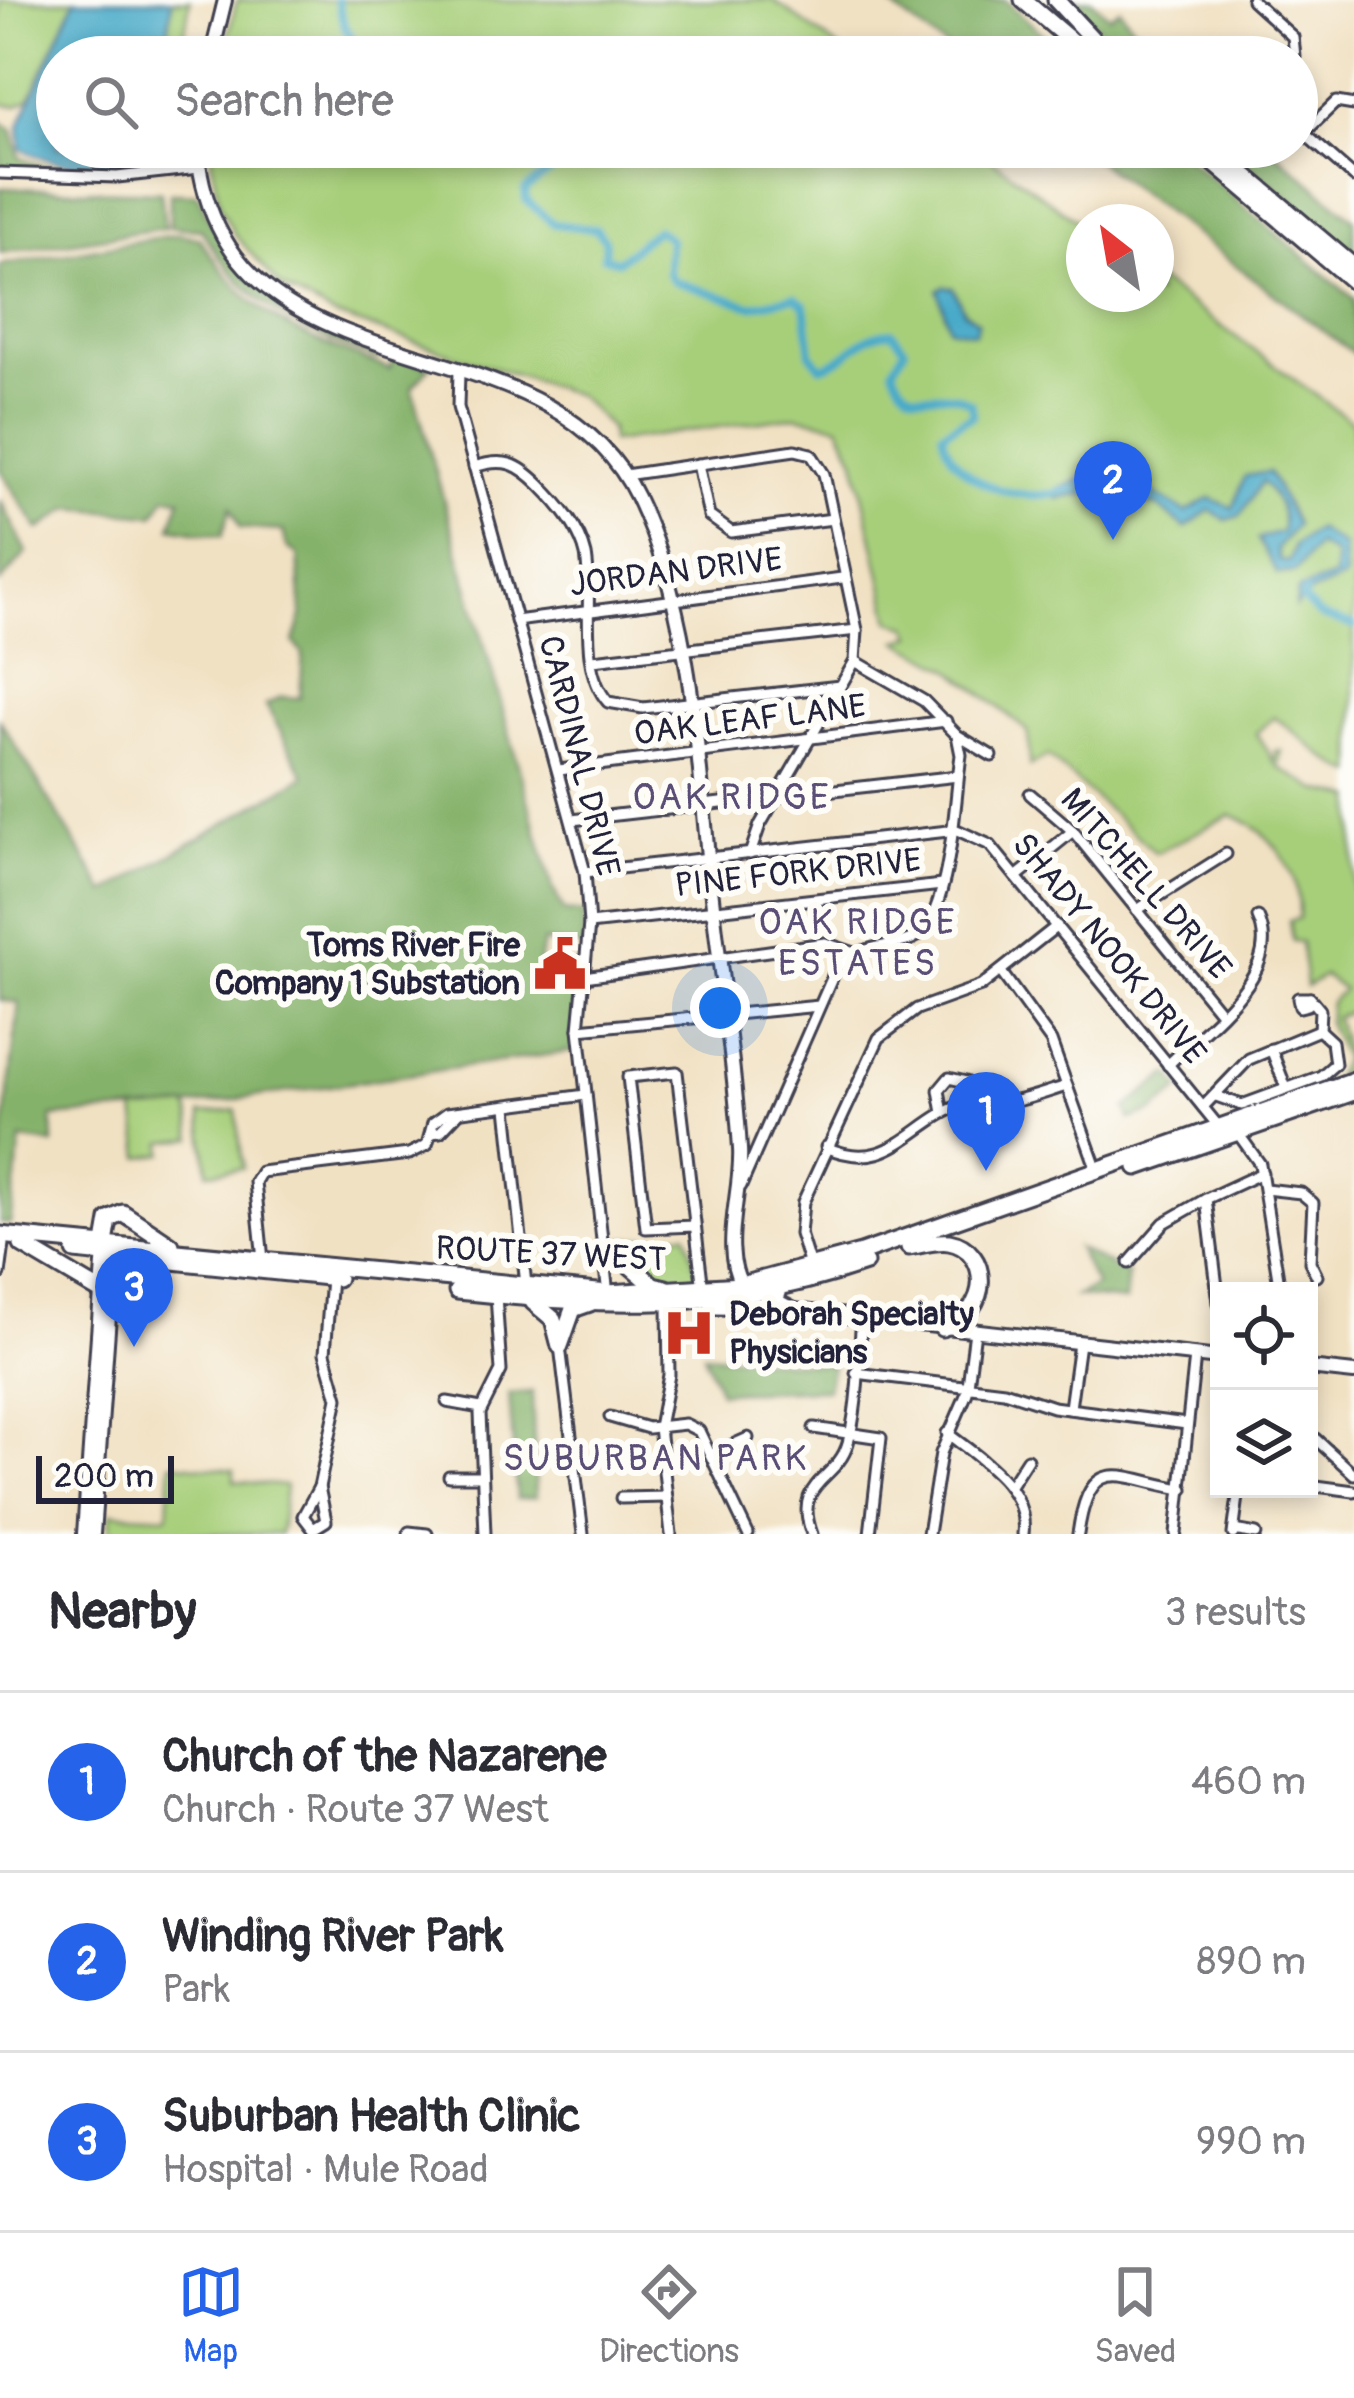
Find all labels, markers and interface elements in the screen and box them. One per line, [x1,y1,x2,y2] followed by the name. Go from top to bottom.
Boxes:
[36,36,1318,168] search box
[78,69,144,135] icon: search
[174,74,394,130] text: Search here
[1066,204,1174,312] north arrow
[1074,441,1152,540] pin: 2
[568,539,784,605] street label: JORDAN DRIVE
[529,631,629,881] street label: CARDINAL DRIVE
[632,685,868,755] street label: OAK LEAF LANE
[633,775,831,820] district label: OAK RIDGE
[1052,780,1240,988] street label: MITCHELL DRIVE
[1003,825,1215,1073] street label: SHADY NOOK DRIVE
[673,840,923,906] street label: PINE FORK DRIVE
[759,900,957,986] district label: OAK RIDGE ESTATES
[215,925,521,1004] place label: Toms River Fire Company 1 Substation
[531,935,589,993] public building icon: Toms River Fire Company 1 Substation
[690,978,750,1038] your location
[947,1072,1025,1171] pin: 1
[435,1227,667,1281] street label: ROUTE 37 WEST
[95,1248,173,1347] pin: 3
[1210,1282,1318,1498] map controls
[1210,1282,1318,1390] button: locate
[729,1294,975,1373] place label: Deborah Specialty Physicians
[660,1304,718,1362] hospital icon: Deborah Specialty Physicians
[1210,1390,1318,1498] button: layers
[503,1436,809,1481] district label: SUBURBAN PARK
[36,1450,174,1503] scale bar
[54,1456,154,1497] text: 200 m
[48,1580,196,1644] text: Nearby
[1165,1588,1306,1637] text: 3 results
[162,1729,607,1785] text: Church of the Nazarene
[79,1757,95,1806] text: 1
[1191,1757,1306,1806] text: 460 m
[162,1785,549,1834] text: Church · Route 37 West
[162,1909,503,1965] text: Winding River Park
[76,1937,98,1986] text: 2
[1197,1937,1306,1986] text: 890 m
[162,1965,230,2014] text: Park
[162,2089,580,2145] text: Suburban Health Clinic
[76,2117,98,2166] text: 3
[1196,2117,1306,2166] text: 990 m
[162,2145,489,2194] text: Hospital · Mule Road
[178,2259,244,2372] tab: Map
[599,2259,739,2372] tab: Directions
[1094,2259,1176,2372] tab: Saved

